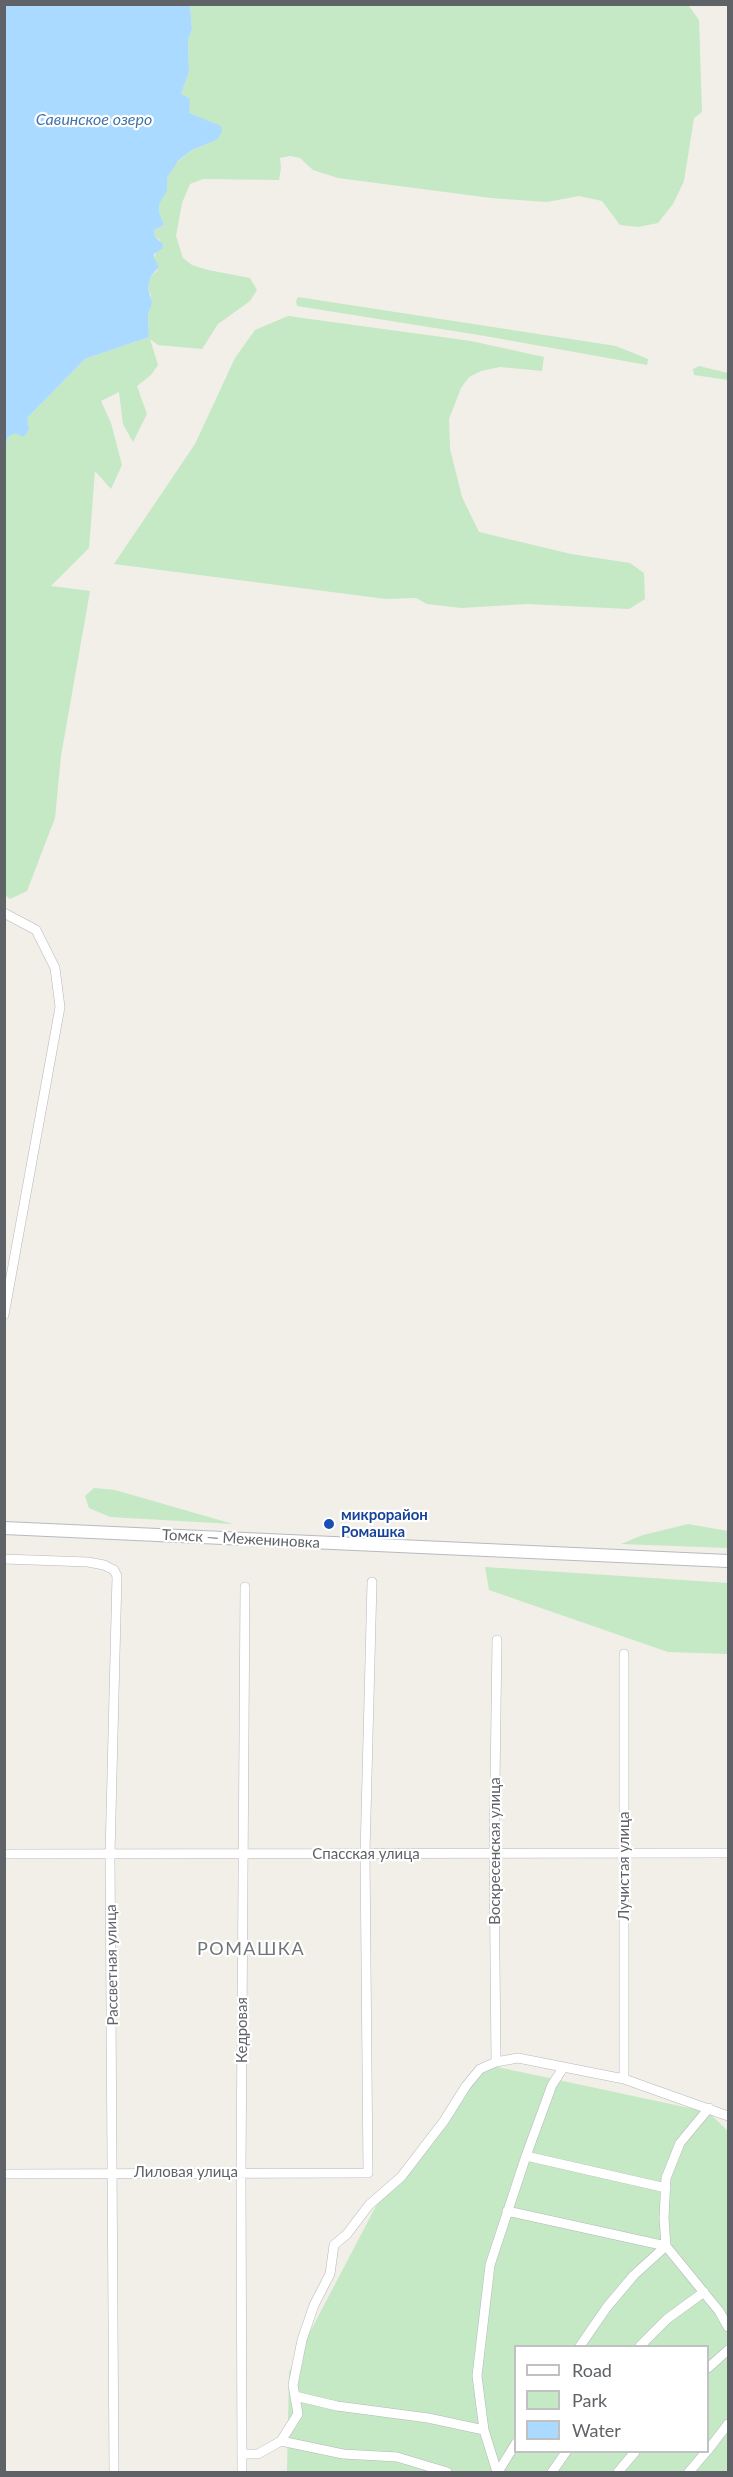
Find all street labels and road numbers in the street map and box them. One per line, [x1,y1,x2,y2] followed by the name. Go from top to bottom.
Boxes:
[161,1526,321,1552] street label: Томск — Межениновка
[486,1777,504,1925] street label: Воскресенская улица
[615,1811,633,1921] street label: Лучистая улица
[312,1845,420,1863] street label: Спасская улица
[102,1904,122,2026] street label: Рассветная улица
[233,1997,251,2063] street label: Кедровая
[134,2163,238,2181] street label: Лиловая улица

